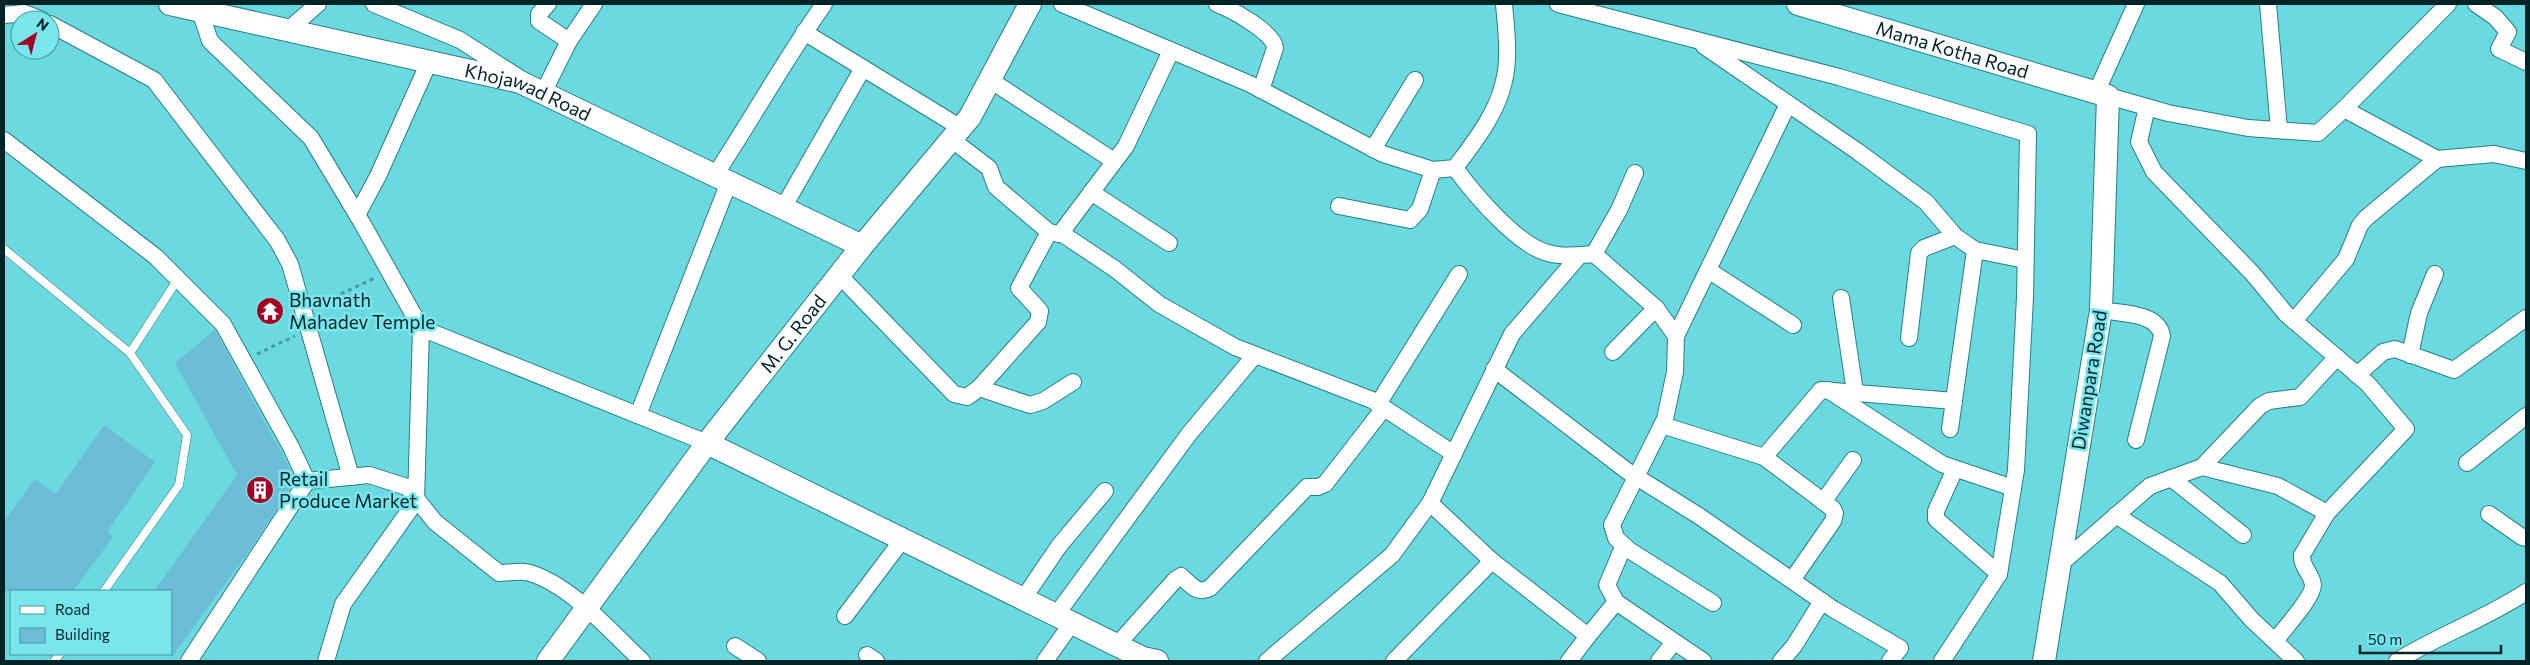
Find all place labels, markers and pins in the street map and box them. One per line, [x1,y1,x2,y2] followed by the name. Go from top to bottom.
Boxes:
[289,288,435,333] place label: Bhavnath Mahadev Temple
[255,296,285,326] temple icon: Bhavnath Mahadev Temple
[279,467,417,512] place label: Retail Produce Market
[245,475,275,505] building icon: Retail Produce Market

